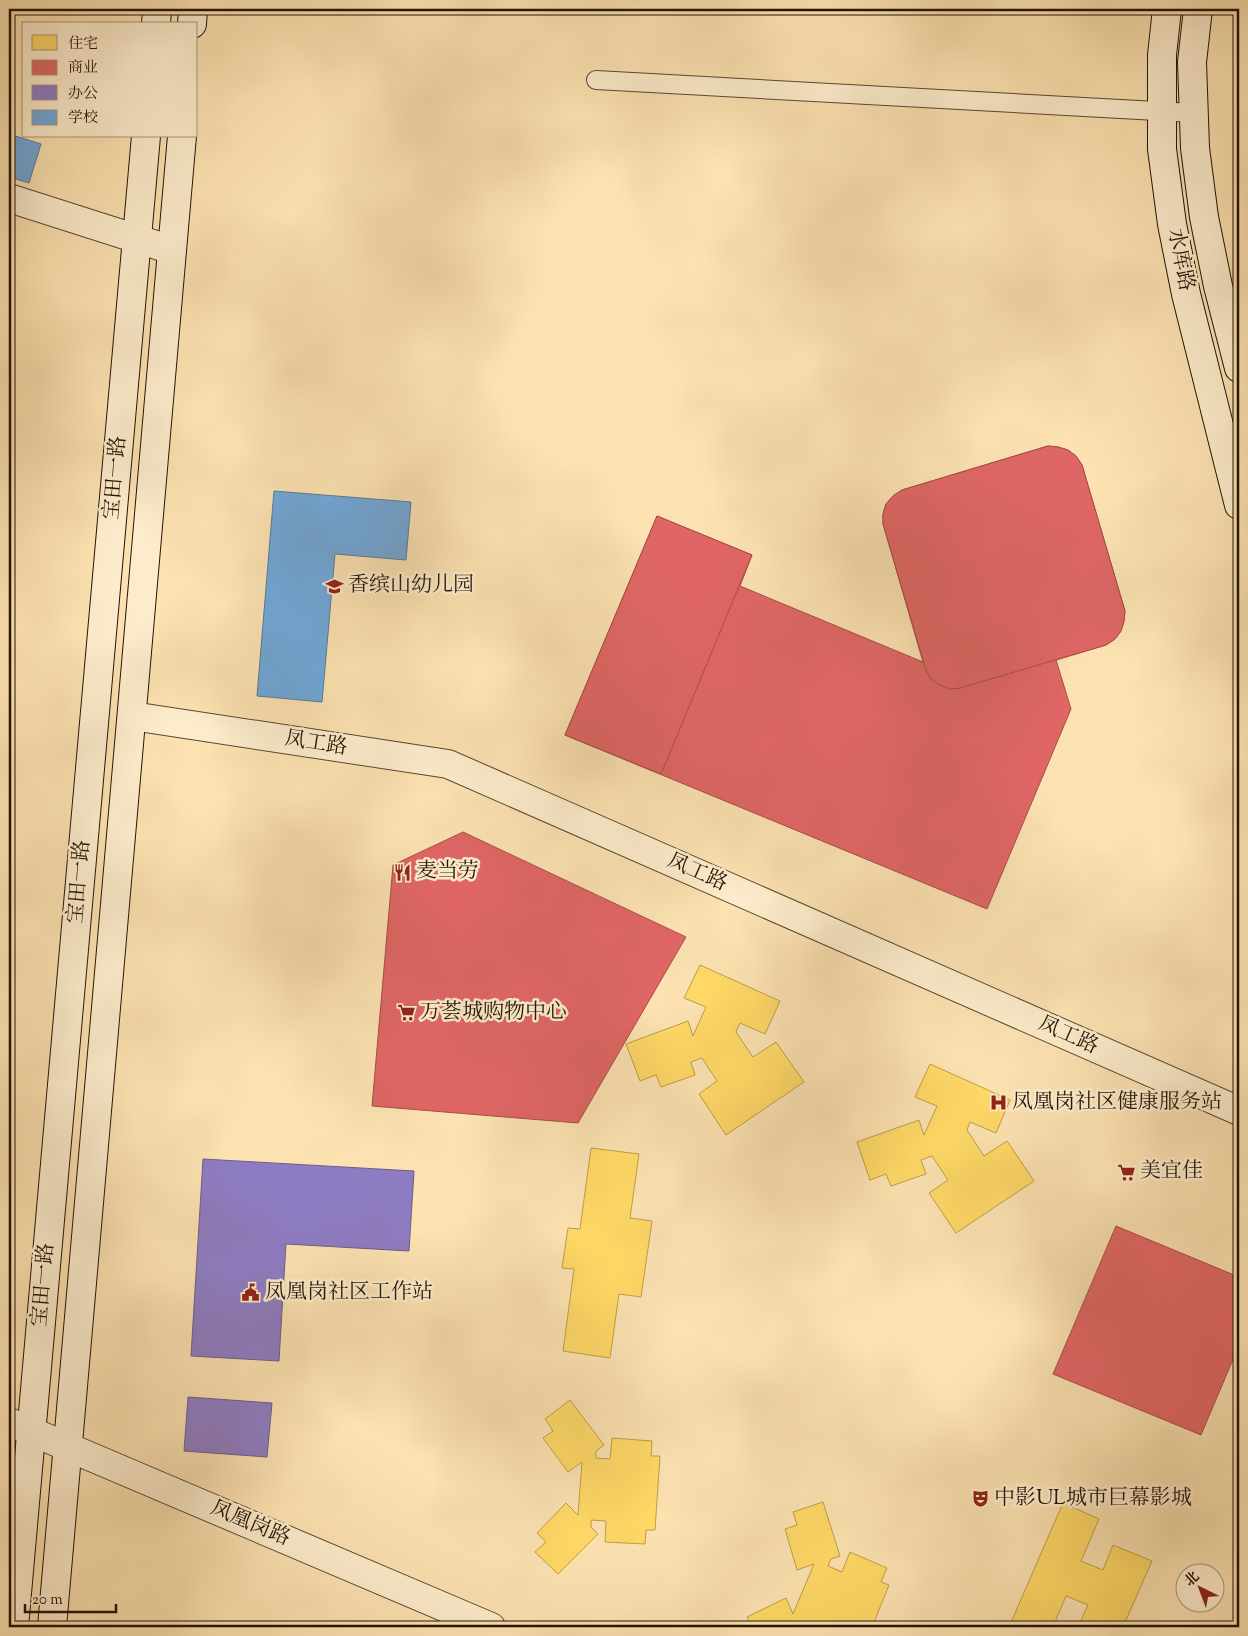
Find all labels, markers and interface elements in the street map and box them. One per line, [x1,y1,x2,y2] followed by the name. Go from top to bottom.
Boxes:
[22,22,198,138] legend
[68,34,98,55] text: 住宅
[68,58,98,79] text: 商业
[68,84,98,105] text: 办公
[68,108,98,129] text: 学校
[1159,226,1201,294] street label: 水库路
[97,435,135,521] street label: 宝田一路
[348,571,474,601] place label: 香缤山幼儿园
[324,576,344,596] school or university icon: 香缤山幼儿园
[283,724,349,764] street label: 凤工路
[61,839,99,925] street label: 宝田一路
[662,846,732,900] street label: 凤工路
[416,857,479,887] place label: 麦当劳
[392,862,412,882] restaurant icon: 麦当劳
[420,998,567,1028] place label: 万荟城购物中心
[396,1003,416,1023] supermarket icon: 万荟城购物中心
[1033,1009,1103,1063] street label: 凤工路
[1012,1088,1222,1118] place label: 凤凰岗社区健康服务站
[988,1093,1008,1113] hospital icon: 凤凰岗社区健康服务站
[1140,1157,1203,1187] place label: 美宜佳
[1116,1162,1136,1182] supermarket icon: 美宜佳
[25,1242,63,1328] street label: 宝田一路
[265,1278,433,1308] place label: 凤凰岗社区工作站
[241,1283,261,1303] public building icon: 凤凰岗社区工作站
[994,1484,1192,1514] place label: 中影UL城市巨幕影城
[970,1489,990,1509] theatre icon: 中影UL城市巨幕影城
[205,1494,295,1554] street label: 凤凰岗路
[1176,1564,1226,1614] north arrow
[1181,1568,1205,1592] text: 北
[25,1581,116,1613] scale bar
[32,1590,63,1611] text: 20 m

